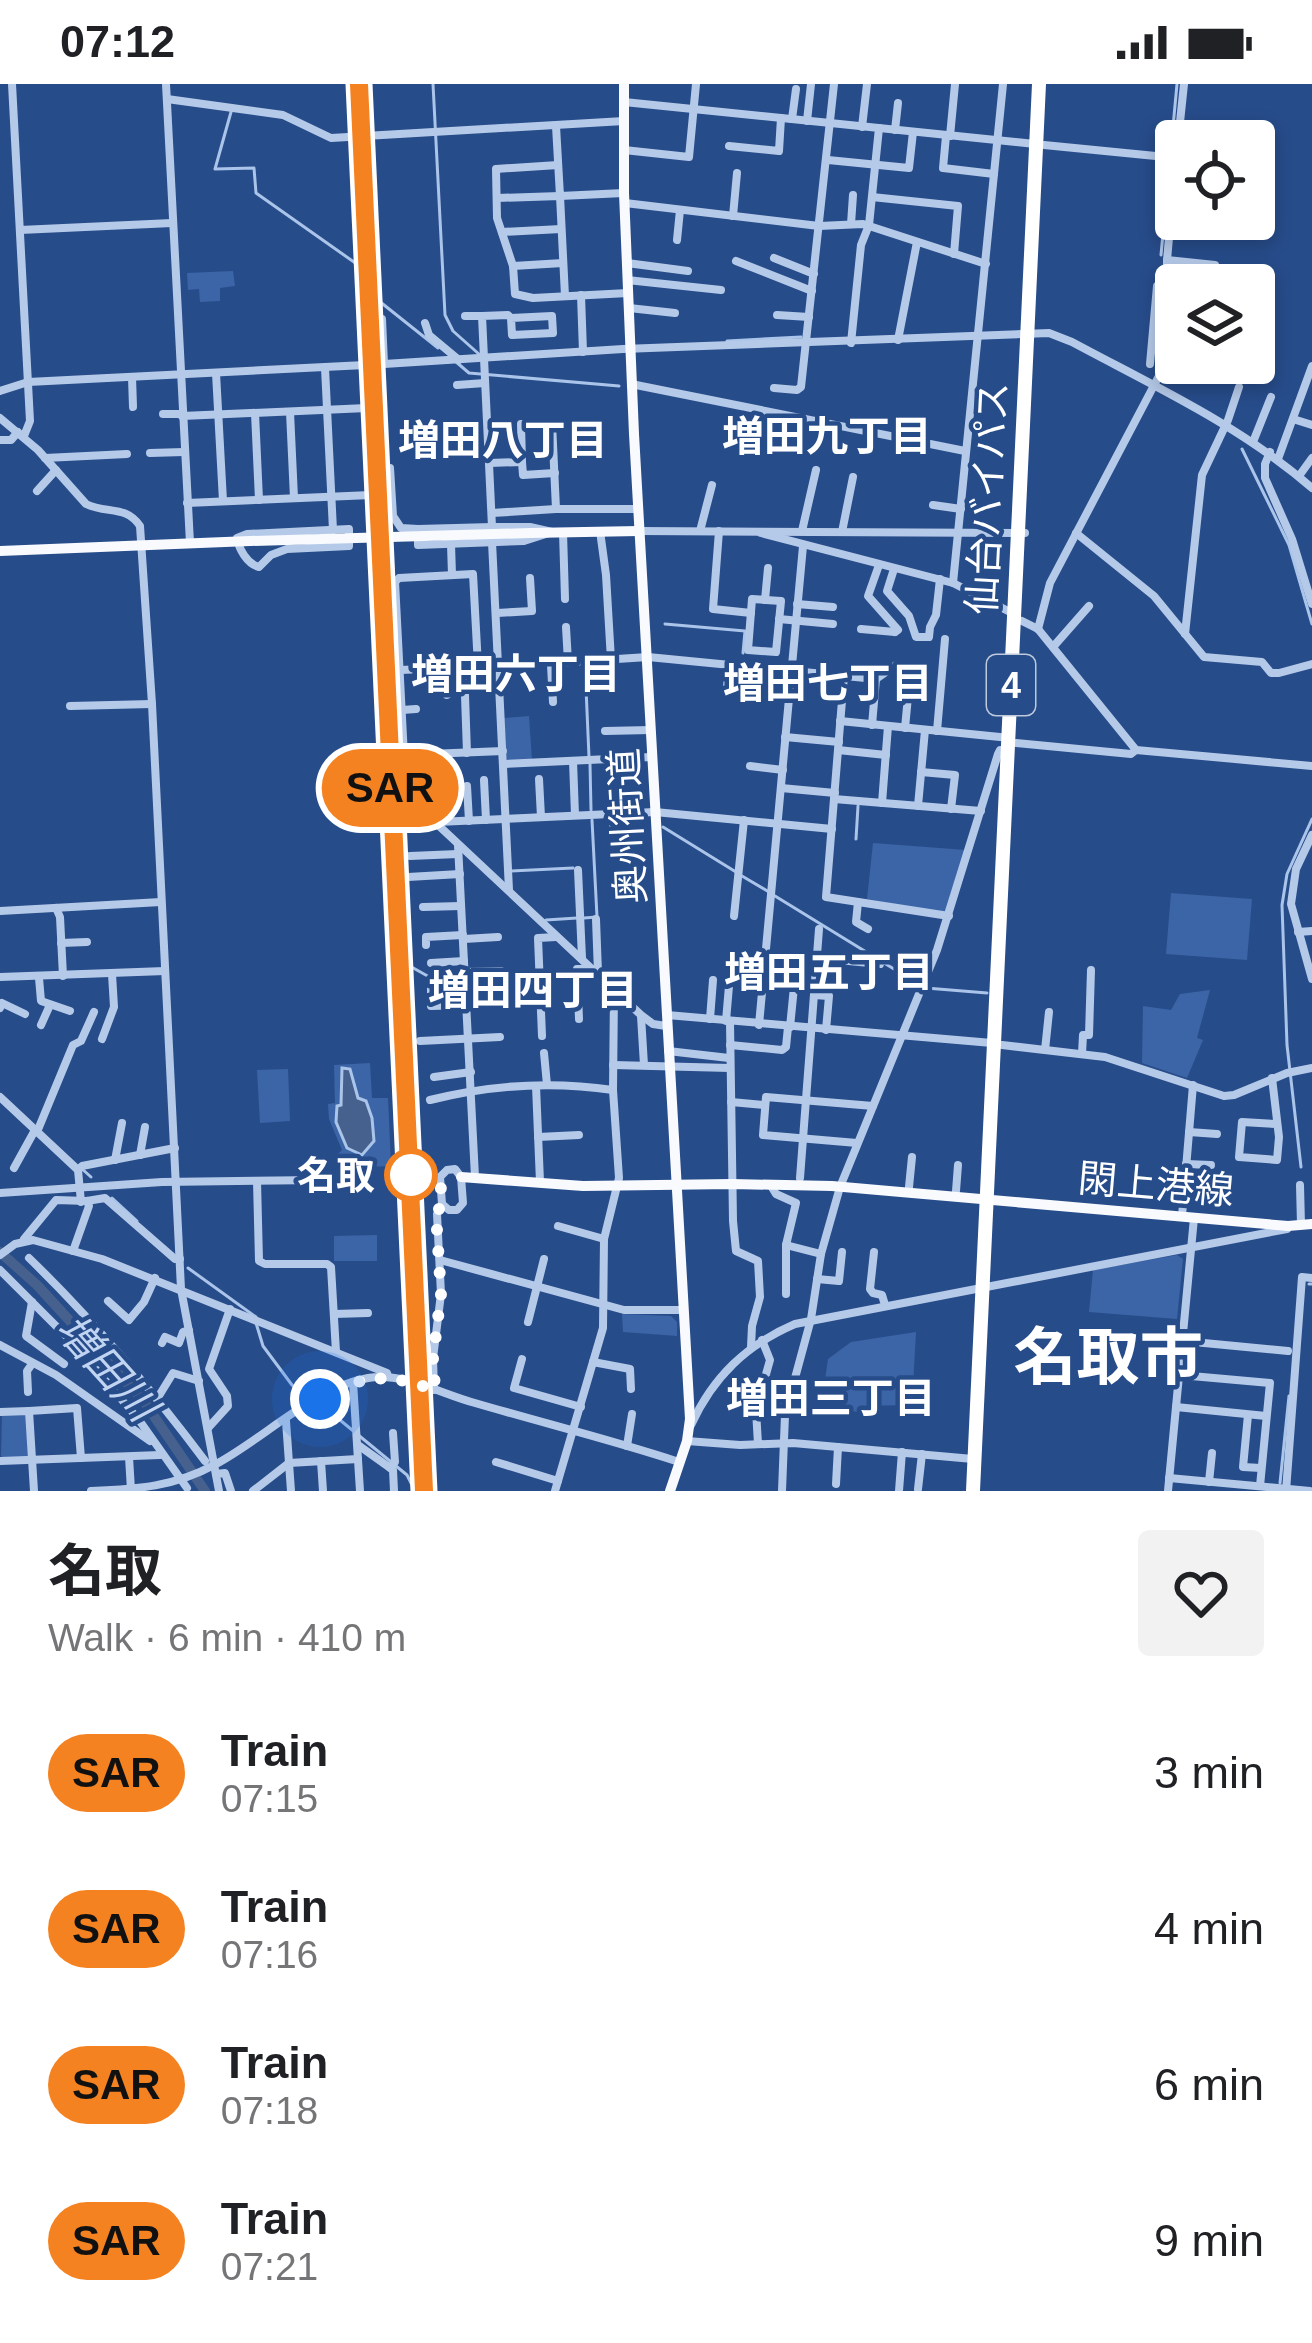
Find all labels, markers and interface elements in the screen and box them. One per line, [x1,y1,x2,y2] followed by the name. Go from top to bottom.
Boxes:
[60,16,175,67] text: 07:12
[1155,120,1275,384] map controls
[1155,120,1275,240] button: locate
[1155,264,1275,384] button: layers
[960,380,1015,616] street label: 仙台バイパス
[722,413,932,460] district label: 増田九丁目
[398,417,608,464] district label: 増田八丁目
[411,651,621,698] district label: 増田六丁目
[987,655,1035,715] road number: 4
[723,660,933,707] district label: 増田七丁目
[602,747,653,905] street label: 奥州街道
[321,749,459,827] line badge: SAR
[346,764,434,811] text: SAR
[724,949,934,996] district label: 増田五丁目
[428,967,638,1014] district label: 増田四丁目
[386,1150,436,1200] marker: 名取
[297,1154,375,1197] place label: 名取
[1076,1156,1236,1213] street label: 閖上港線
[47,1305,169,1433] water label: 増田川
[1014,1322,1203,1392] district label: 名取市
[290,1369,350,1429] your location
[726,1375,936,1422] district label: 増田三丁目
[1138,1530,1264,1656] button: heart
[48,1539,162,1603] text: 名取
[48,1616,406,1659] text: Walk · 6 min · 410 m
[221,1725,328,1776] text: Train
[1154,1747,1264,1798] text: 3 min
[72,1749,161,1796] text: SAR
[221,1777,318,1820] text: 07:15
[221,1881,328,1932] text: Train
[1154,1903,1264,1954] text: 4 min
[72,1905,161,1952] text: SAR
[221,1933,318,1976] text: 07:16
[221,2037,328,2088] text: Train
[1154,2059,1264,2110] text: 6 min
[72,2061,161,2108] text: SAR
[221,2089,318,2132] text: 07:18
[221,2193,328,2244] text: Train
[1154,2215,1264,2266] text: 9 min
[72,2217,161,2264] text: SAR
[221,2245,318,2288] text: 07:21

